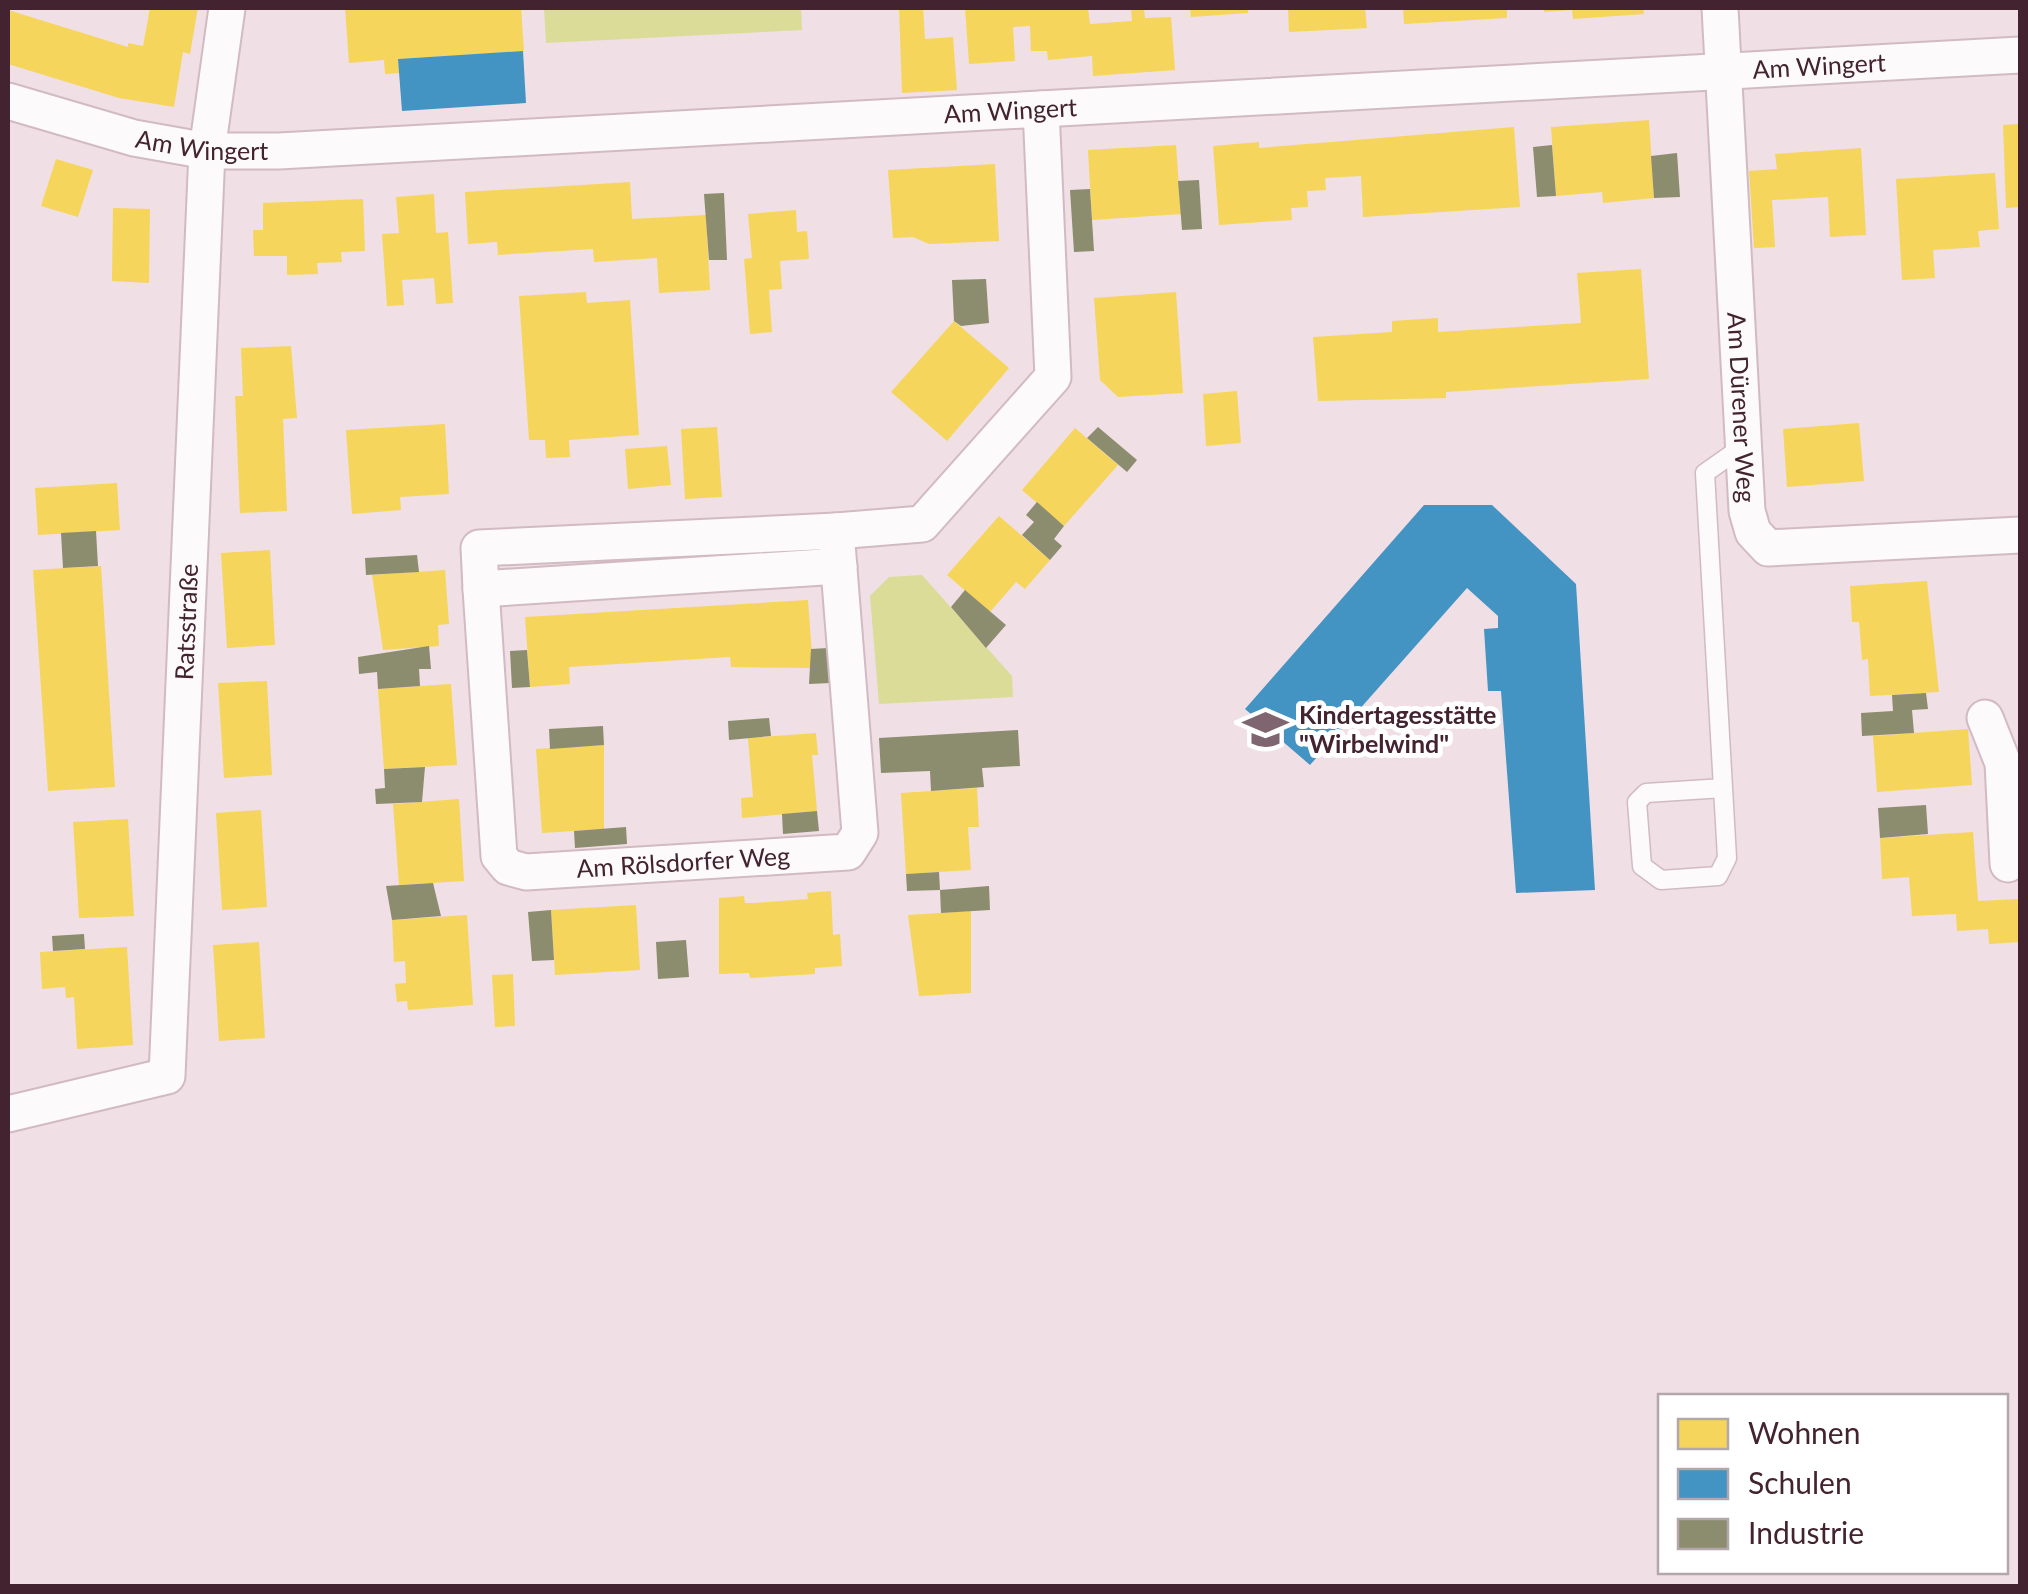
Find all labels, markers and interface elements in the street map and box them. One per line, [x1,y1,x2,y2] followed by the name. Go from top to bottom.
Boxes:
[1752,46,1887,84] street label: Am Wingert
[943,91,1078,128] street label: Am Wingert
[133,123,268,165] street label: Am Wingert
[1722,311,1763,504] street label: Am Dürener Weg
[168,563,203,681] street label: Ratsstraße
[1299,699,1496,758] place label: Kindertagesstätte "Wirbelwind"
[1242,705,1290,753] school or university icon: Kindertagesstätte "Wirbelwind"
[575,840,791,883] street label: Am Rölsdorfer Weg
[1658,1394,2008,1574] legend
[1748,1414,1860,1450] text: Wohnen
[1748,1464,1852,1500] text: Schulen
[1748,1514,1864,1550] text: Industrie

